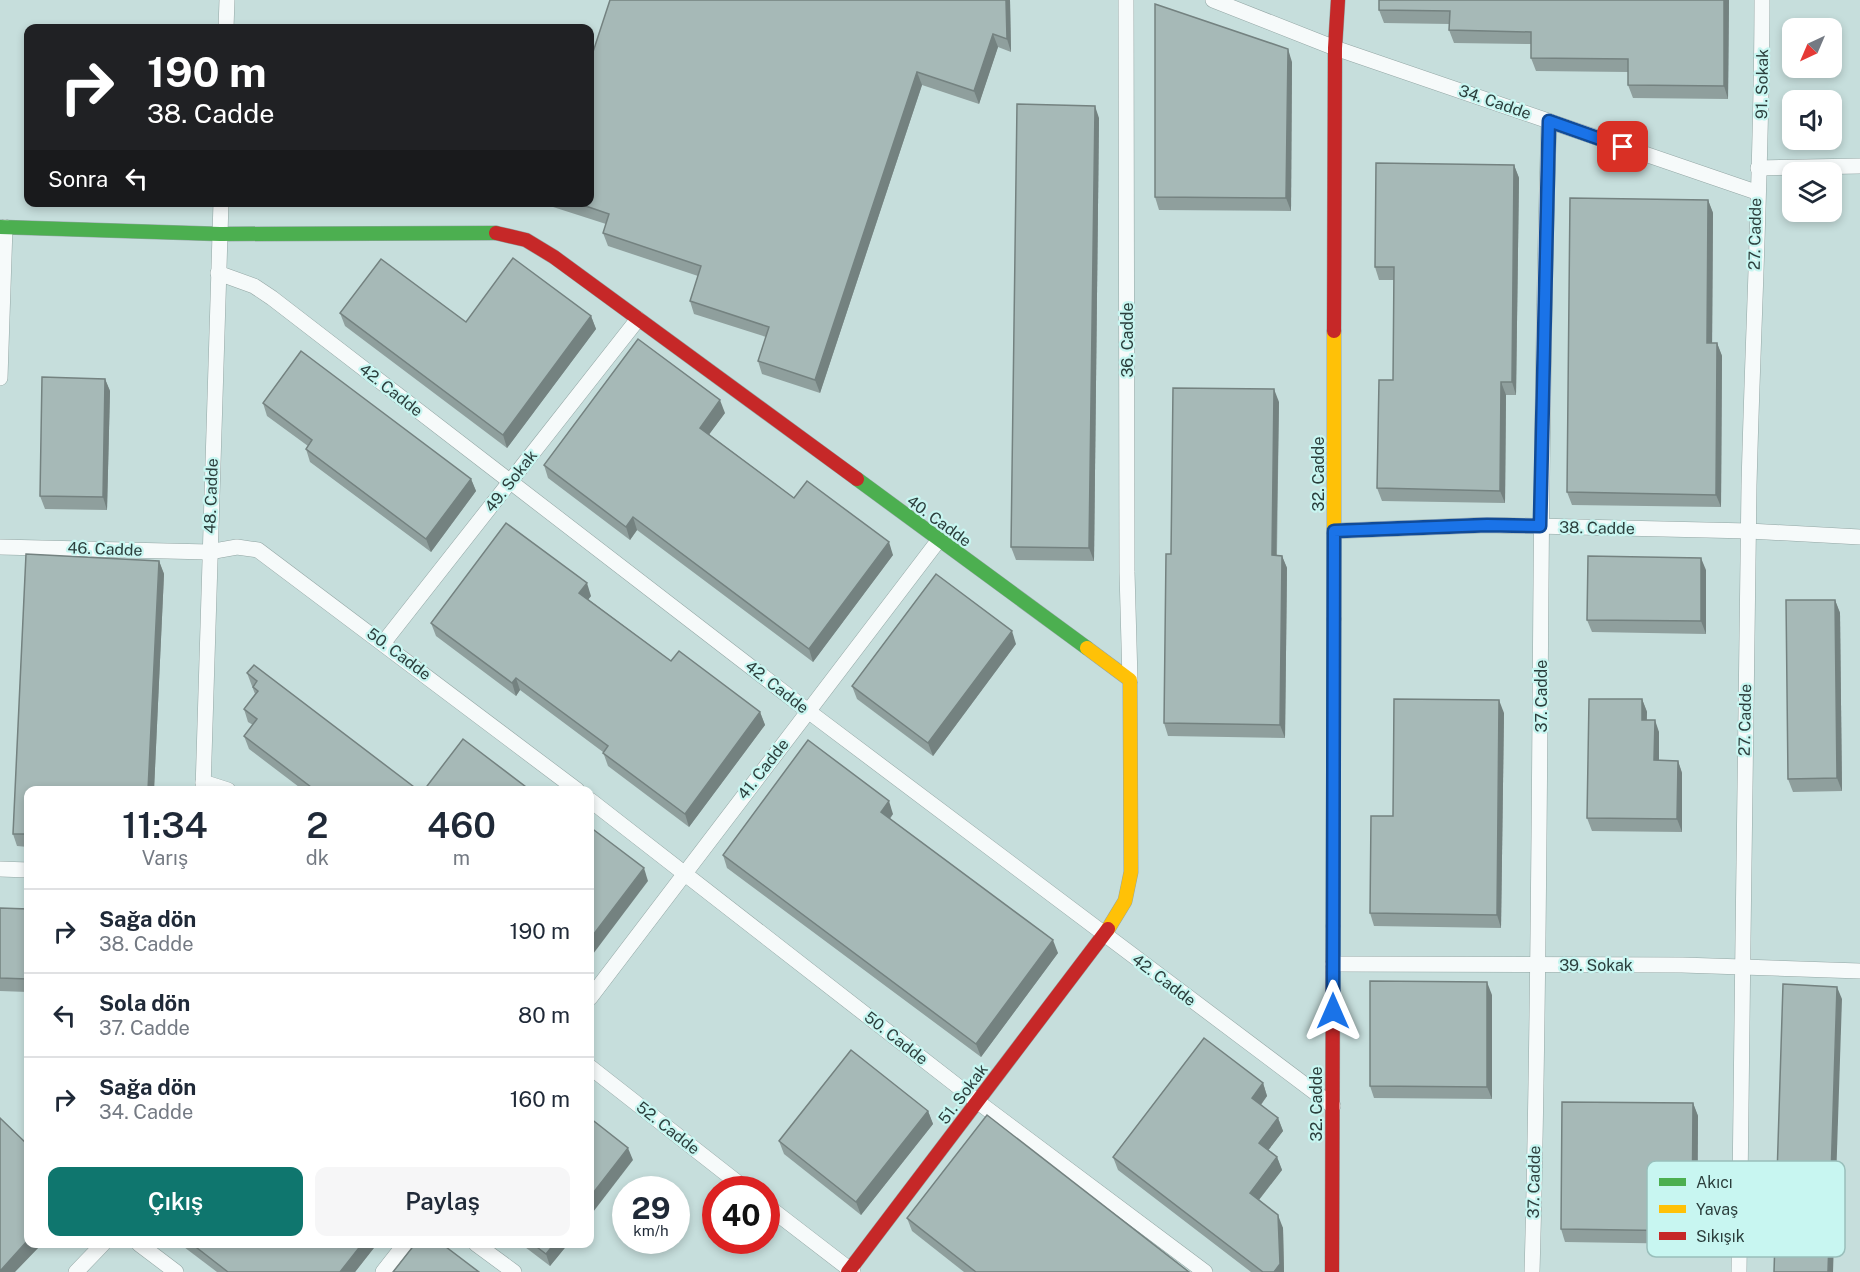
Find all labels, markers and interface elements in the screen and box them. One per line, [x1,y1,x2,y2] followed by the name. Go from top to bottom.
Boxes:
[1782,18,1842,78] north arrow
[1782,18,1842,222] map controls
[147,47,267,96] text: 190 m
[48,48,126,126] icon: right
[1752,49,1772,119] street label: 91. Sokak
[1456,81,1534,123] street label: 34. Cadde
[1782,90,1842,150] button: sound
[147,97,275,129] text: 38. Cadde
[1597,121,1648,172] pin
[1606,130,1639,163] icon: arrive
[120,162,153,195] icon: left
[1782,162,1842,222] button: layers
[48,166,108,192] text: Sonra
[1745,198,1765,270] street label: 27. Cadde
[1118,302,1137,378] street label: 36. Cadde
[356,359,426,421] street label: 42. Cadde
[1309,437,1328,511] street label: 32. Cadde
[481,446,541,516] street label: 49. Sokak
[200,458,222,534] street label: 48. Cadde
[903,491,975,551] street label: 40. Cadde
[1559,518,1635,538] street label: 38. Cadde
[67,538,143,560] street label: 46. Cadde
[363,624,435,684] street label: 50. Cadde
[742,656,812,718] street label: 42. Cadde
[1532,660,1551,732] street label: 37. Cadde
[1735,684,1755,756] street label: 27. Cadde
[733,735,793,803] street label: 41. Cadde
[122,804,208,846] text: 11:34
[306,804,328,846] text: 2
[427,804,496,846] text: 460
[142,846,188,870] text: Varış
[306,846,329,870] text: dk
[453,846,470,870] text: m
[99,906,196,932] text: Sağa dön
[48,915,81,948] icon: right
[510,918,570,944] text: 190 m
[99,932,194,956] text: 38. Cadde
[1128,950,1200,1010] street label: 42. Cadde
[1559,956,1633,975] street label: 39. Sokak
[1301,979,1365,1043] position arrow
[99,990,190,1016] text: Sola dön
[48,999,81,1032] icon: left
[518,1002,570,1028] text: 80 m
[860,1007,932,1069] street label: 50. Cadde
[99,1016,190,1040] text: 37. Cadde
[934,1060,992,1128] street label: 51. Sokak
[1307,1067,1326,1141] street label: 32. Cadde
[99,1074,196,1100] text: Sağa dön
[48,1083,81,1116] icon: right
[510,1086,570,1112] text: 160 m
[633,1097,703,1159] street label: 52. Cadde
[99,1100,193,1124] text: 34. Cadde
[1524,1145,1544,1219] street label: 37. Cadde
[1647,1161,1845,1257] legend
[48,1167,303,1236] button: Çıkış
[315,1167,570,1236] button: Paylaş
[1696,1173,1733,1192] text: Akıcı
[702,1176,780,1254] speed limit sign: 40
[632,1190,670,1226] text: 29
[1696,1200,1738,1219] text: Yavaş
[633,1222,669,1239] text: km/h
[1696,1227,1745,1246] text: Sıkışık

